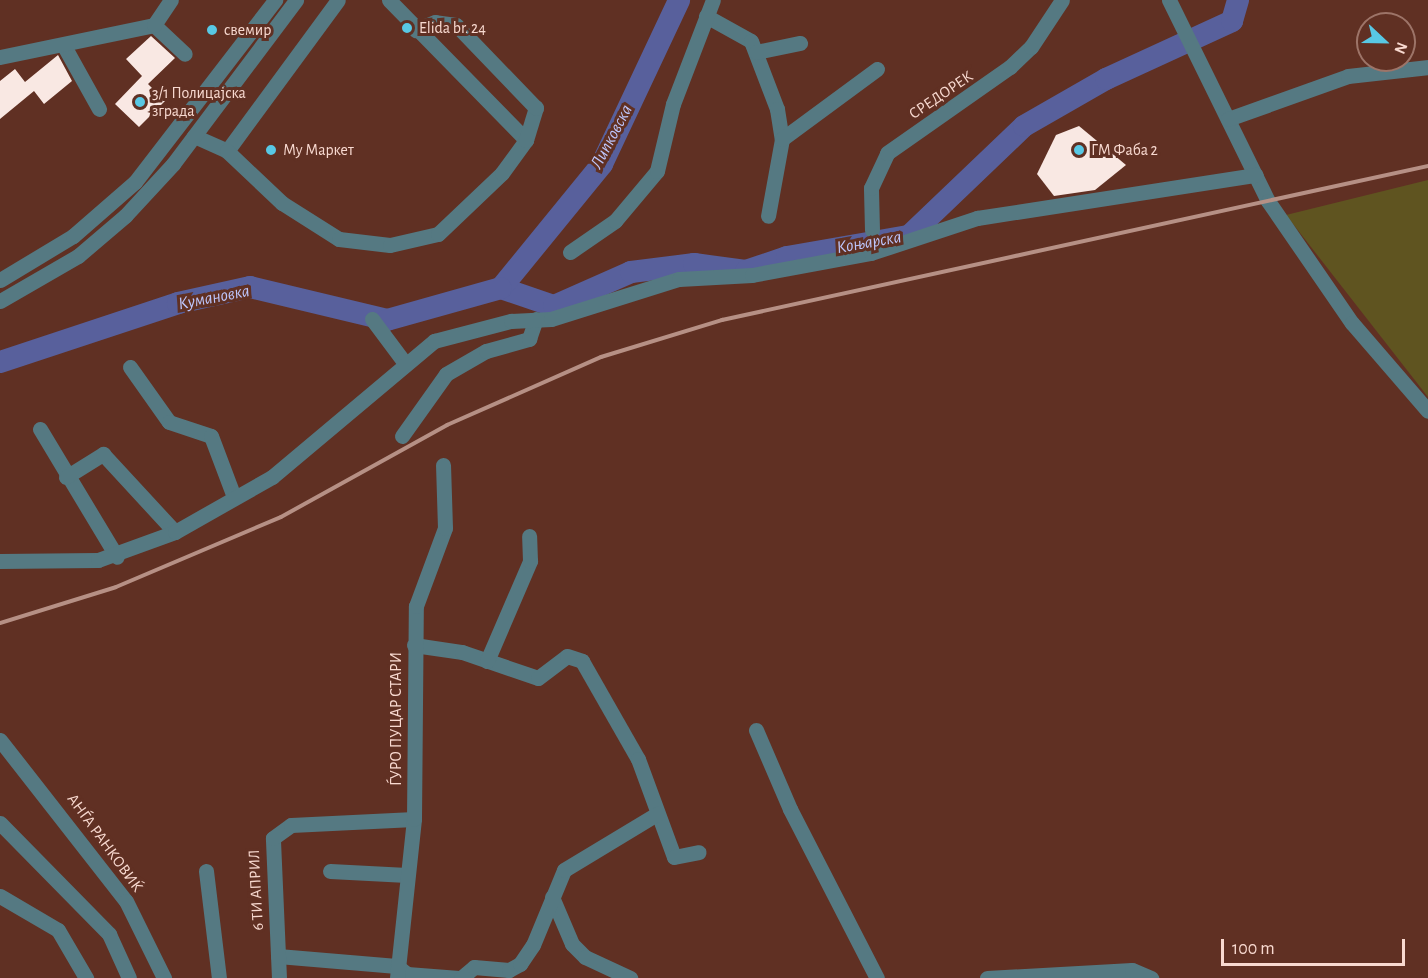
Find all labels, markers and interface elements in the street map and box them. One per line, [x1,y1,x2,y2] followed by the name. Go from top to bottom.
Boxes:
[1356,12,1416,72] north arrow
[419,18,486,38] place label: Elida br. 24
[224,20,271,40] place label: свемир
[400,21,414,35] marker: Elida br. 24
[205,23,219,37] marker: свемир
[1391,40,1410,56] text: N
[905,67,977,123] street label: СРЕДОРЕК
[152,83,246,121] place label: 3/1 Полицајска зграда
[133,95,147,109] marker: 3/1 Полицајска зграда
[586,101,638,173] water label: Липковска
[283,140,354,160] place label: Му Маркет
[1091,140,1158,160] place label: ГМ Фаба 2
[264,143,278,157] marker: Му Маркет
[1072,143,1086,157] marker: ГМ Фаба 2
[835,227,903,259] water label: Коњарска
[176,281,252,315] water label: Кумановка
[386,652,406,786] street label: ЃУРО ПУЦАР СТАРИ
[63,790,147,896] street label: АНЃА РАНКОВИЌ
[244,849,268,931] street label: 6 ТИ АПРИЛ
[1224,927,1408,965] scale bar
[1232,940,1275,958] text: 100 m

